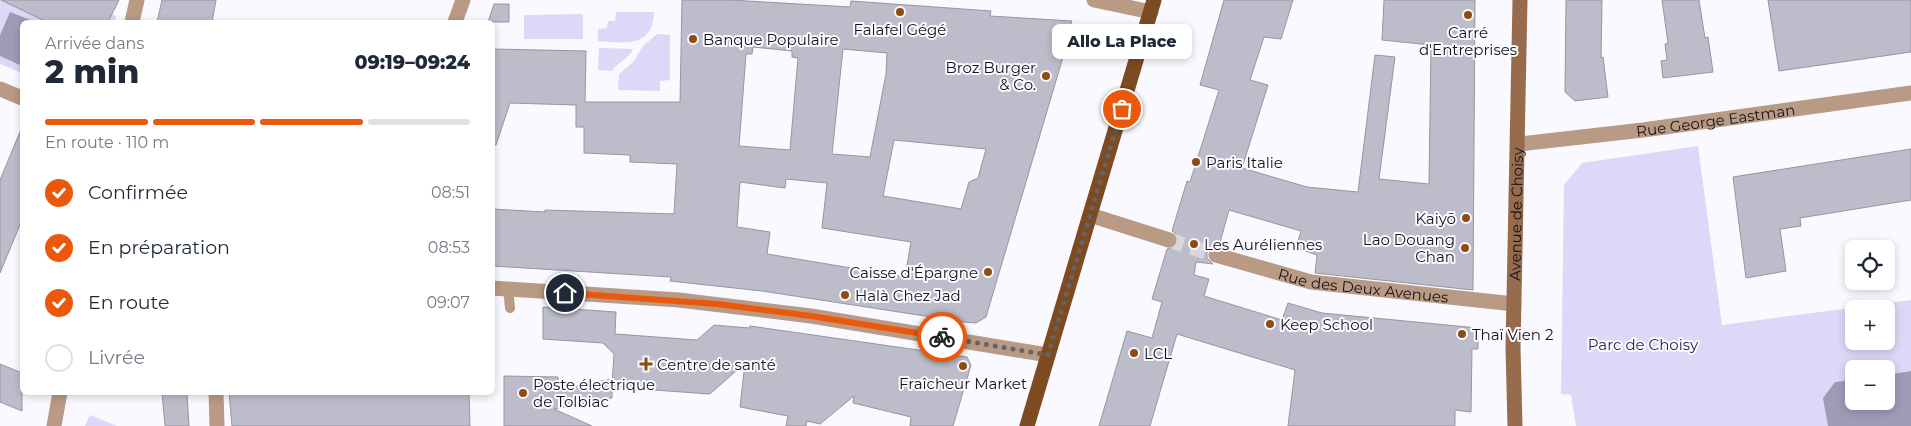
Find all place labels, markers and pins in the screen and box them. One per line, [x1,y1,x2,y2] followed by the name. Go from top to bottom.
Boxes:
[894,6,906,18] marker: Falafel Gégé
[1462,9,1474,21] marker: Carré d'Entreprises
[854,20,946,39] place label: Falafel Gégé
[1419,23,1517,59] place label: Carré d'Entreprises
[1052,24,1192,59] callout: Allo La Place
[703,30,839,49] place label: Banque Populaire
[687,33,699,45] marker: Banque Populaire
[945,58,1036,94] place label: Broz Burger & Co.
[1040,70,1052,82] marker: Broz Burger & Co.
[1101,88,1143,130] pin
[1206,153,1283,172] place label: Paris Italie
[1190,156,1202,168] marker: Paris Italie
[1415,209,1456,228] place label: Kaiyō
[1460,212,1472,224] marker: Kaiyō
[1363,230,1455,266] place label: Lao Douang Chan
[1204,235,1322,254] place label: Les Auréliennes
[1188,238,1200,250] marker: Les Auréliennes
[1459,242,1471,254] marker: Lao Douang Chan
[849,263,978,282] place label: Caisse d'Épargne
[982,266,994,278] marker: Caisse d'Épargne
[544,272,586,314] pin
[855,286,961,305] place label: Halà Chez Jad
[839,289,851,301] marker: Halà Chez Jad
[1280,315,1373,334] place label: Keep School
[1264,318,1276,330] marker: Keep School
[1472,325,1553,344] place label: Thaï Vien 2
[1456,328,1468,340] marker: Thaï Vien 2
[1144,344,1172,363] place label: LCL
[1128,347,1140,359] marker: LCL
[657,355,776,374] place label: Centre de santé
[639,357,653,371] marker: Centre de santé
[957,360,969,372] marker: Fraîcheur Market
[899,374,1027,393] place label: Fraîcheur Market
[533,375,655,411] place label: Poste électrique de Tolbiac
[517,387,529,399] marker: Poste électrique de Tolbiac

